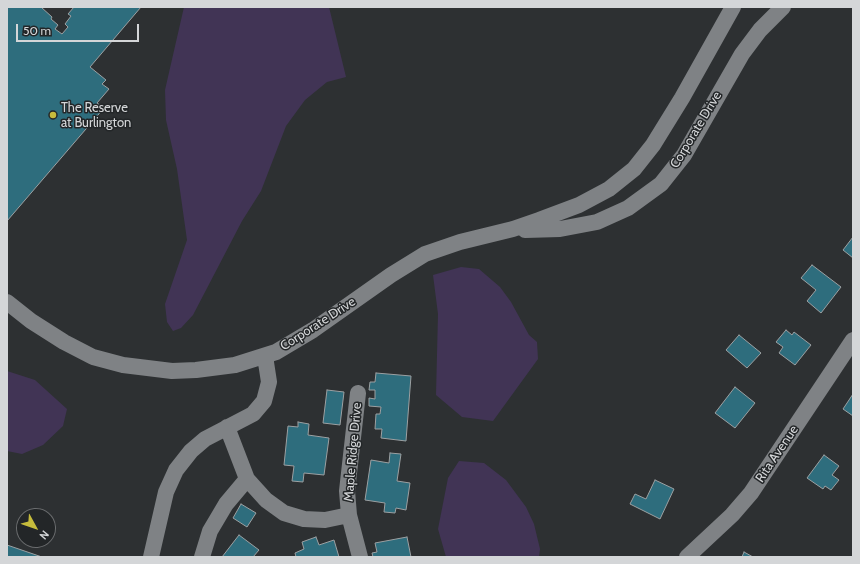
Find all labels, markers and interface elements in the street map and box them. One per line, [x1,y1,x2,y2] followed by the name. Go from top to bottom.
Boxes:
[18,16,141,42] scale bar
[23,23,51,38] text: 50 m
[667,89,725,171] street label: Corporate Drive
[61,100,131,131] place label: The Reserve at Burlington
[48,110,58,120] marker: The Reserve at Burlington
[277,294,359,354] street label: Corporate Drive
[341,402,365,502] street label: Maple Ridge Drive
[752,423,802,485] street label: Rita Avenue
[16,508,56,548] north arrow
[37,528,52,543] text: N

